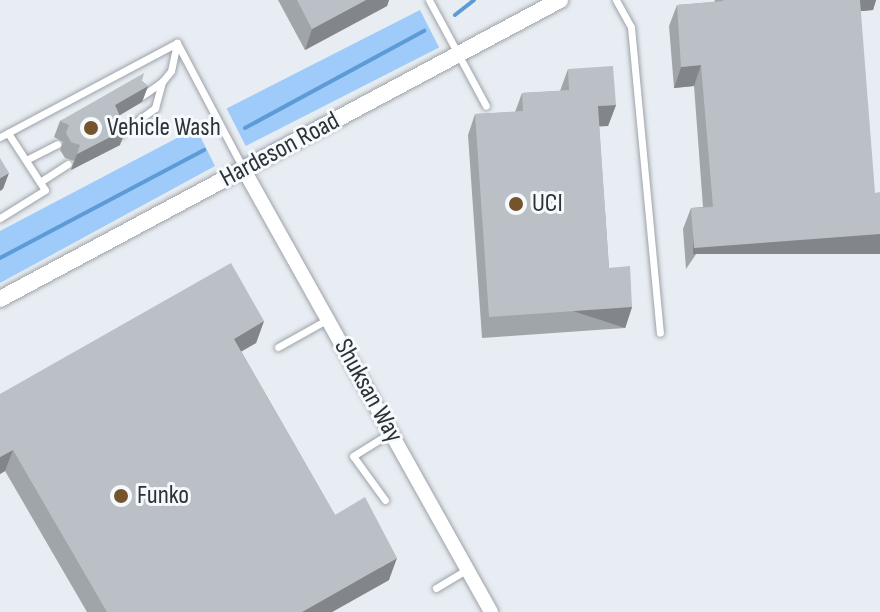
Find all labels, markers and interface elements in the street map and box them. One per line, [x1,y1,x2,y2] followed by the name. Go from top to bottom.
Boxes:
[215,106,345,194] street label: Hardeson Road
[107,112,221,144] place label: Vehicle Wash
[82,119,100,137] marker: Vehicle Wash
[532,188,563,220] place label: UCI
[507,195,525,213] marker: UCI
[327,334,409,448] street label: Shuksan Way
[137,480,189,512] place label: Funko
[112,487,130,505] marker: Funko

